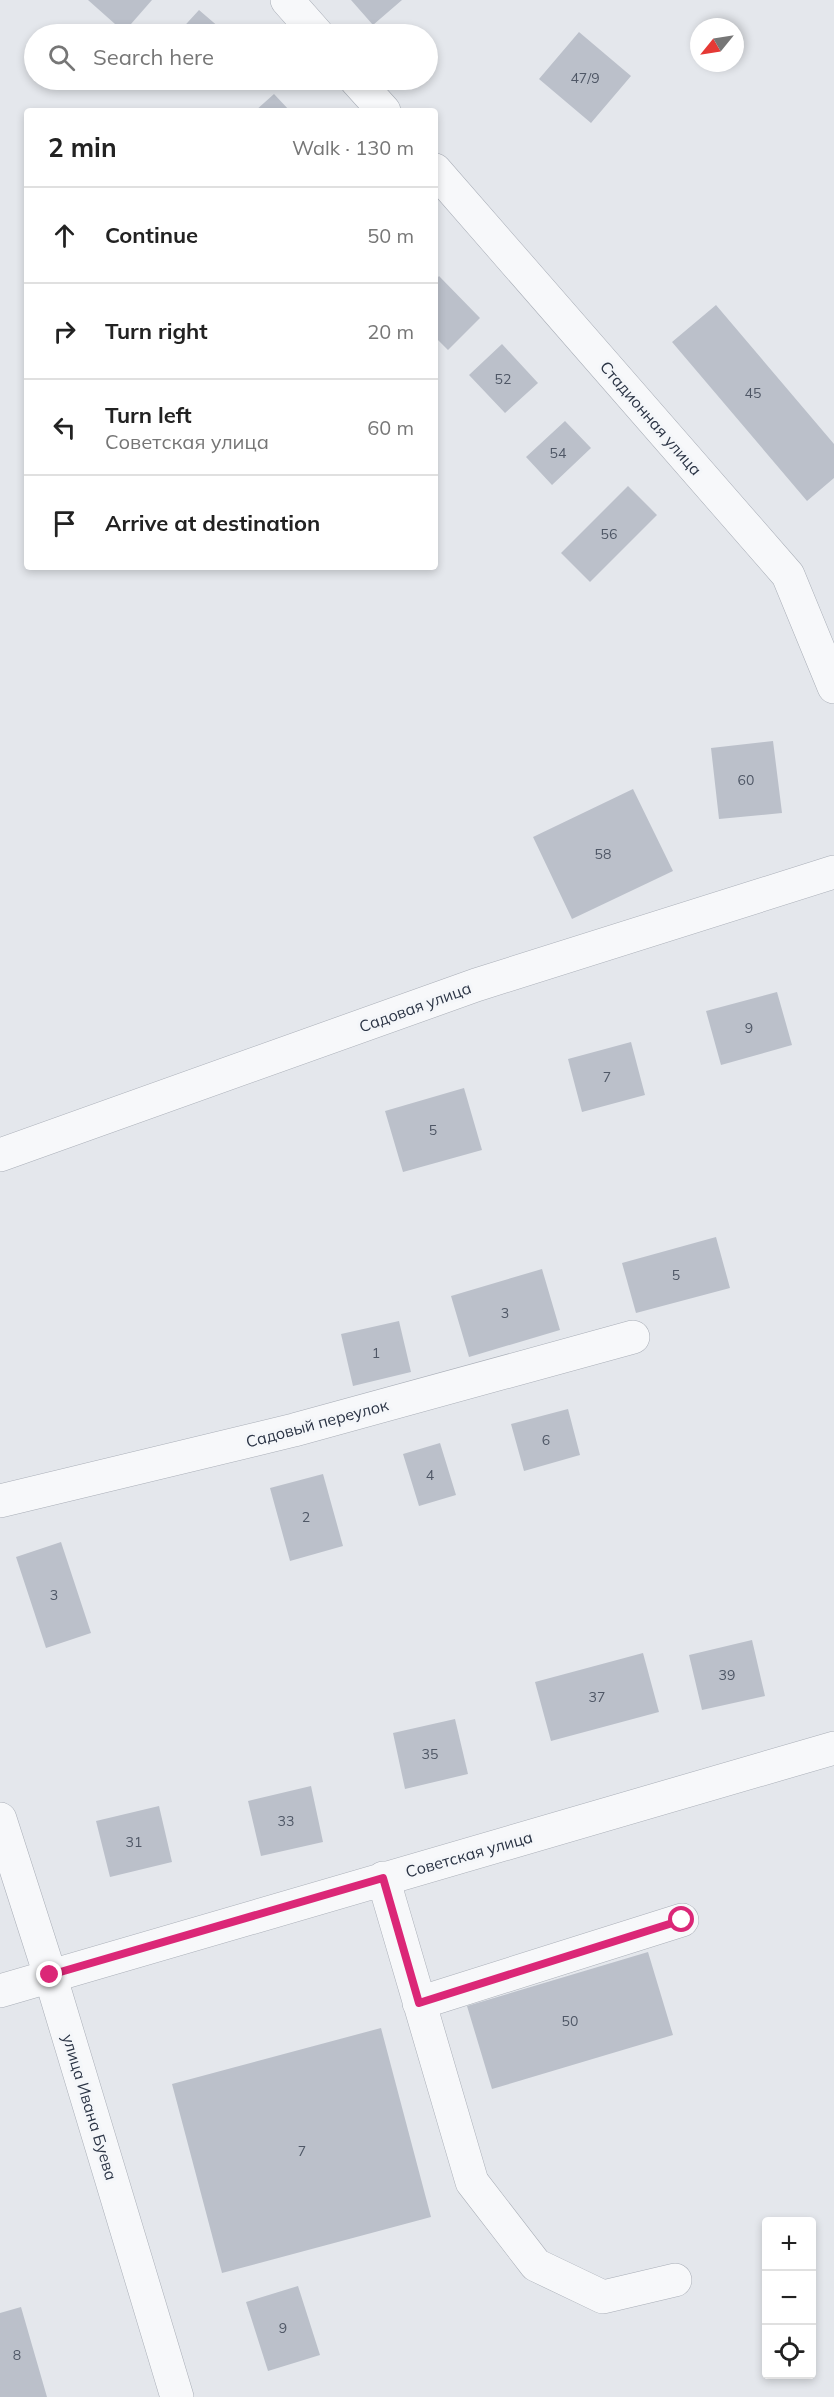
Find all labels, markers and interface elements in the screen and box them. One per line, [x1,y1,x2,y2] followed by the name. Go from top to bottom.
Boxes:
[690,18,744,72] north arrow
[24,24,438,90] search box
[45,41,78,74] icon: search
[93,43,214,71] text: Search here
[570,69,600,87] house number: 47/9
[48,131,117,164] text: 2 min
[292,135,414,160] text: Walk · 130 m
[48,219,81,252] icon: ahead
[105,221,198,249] text: Continue
[367,223,414,248] text: 50 m
[48,315,81,348] icon: right
[105,317,208,345] text: Turn right
[367,319,414,344] text: 20 m
[596,357,706,479] street label: Стадионная улица
[495,370,511,388] house number: 52
[745,384,761,402] house number: 45
[105,401,192,429] text: Turn left
[48,411,81,444] icon: left
[367,415,414,440] text: 60 m
[105,429,269,454] text: Советская улица
[550,444,567,462] house number: 54
[48,507,81,540] icon: arrive
[105,509,320,537] text: Arrive at destination
[601,525,617,543] house number: 56
[738,771,754,789] house number: 60
[595,845,611,863] house number: 58
[356,977,474,1037] street label: Садовая улица
[745,1019,753,1037] house number: 9
[603,1068,611,1086] house number: 7
[429,1121,437,1139] house number: 5
[672,1266,680,1284] house number: 5
[501,1304,509,1322] house number: 3
[372,1344,380,1362] house number: 1
[244,1394,391,1452] street label: Садовый переулок
[542,1431,550,1449] house number: 6
[426,1466,435,1484] house number: 4
[302,1508,310,1526] house number: 2
[50,1586,58,1604] house number: 3
[719,1666,735,1684] house number: 39
[589,1688,605,1706] house number: 37
[422,1745,438,1763] house number: 35
[278,1812,294,1830] house number: 33
[403,1826,535,1882] street label: Советская улица
[126,1833,142,1851] house number: 31
[668,1906,694,1932] route start
[36,1961,62,1987] route end
[562,2012,578,2030] house number: 50
[58,2031,122,2183] street label: улица Ивана Буева
[298,2142,306,2160] house number: 7
[762,2217,816,2379] map controls
[762,2217,816,2271] button: +
[762,2271,816,2325] button: −
[279,2319,287,2337] house number: 9
[762,2325,816,2379] button: locate
[13,2346,21,2364] house number: 8

